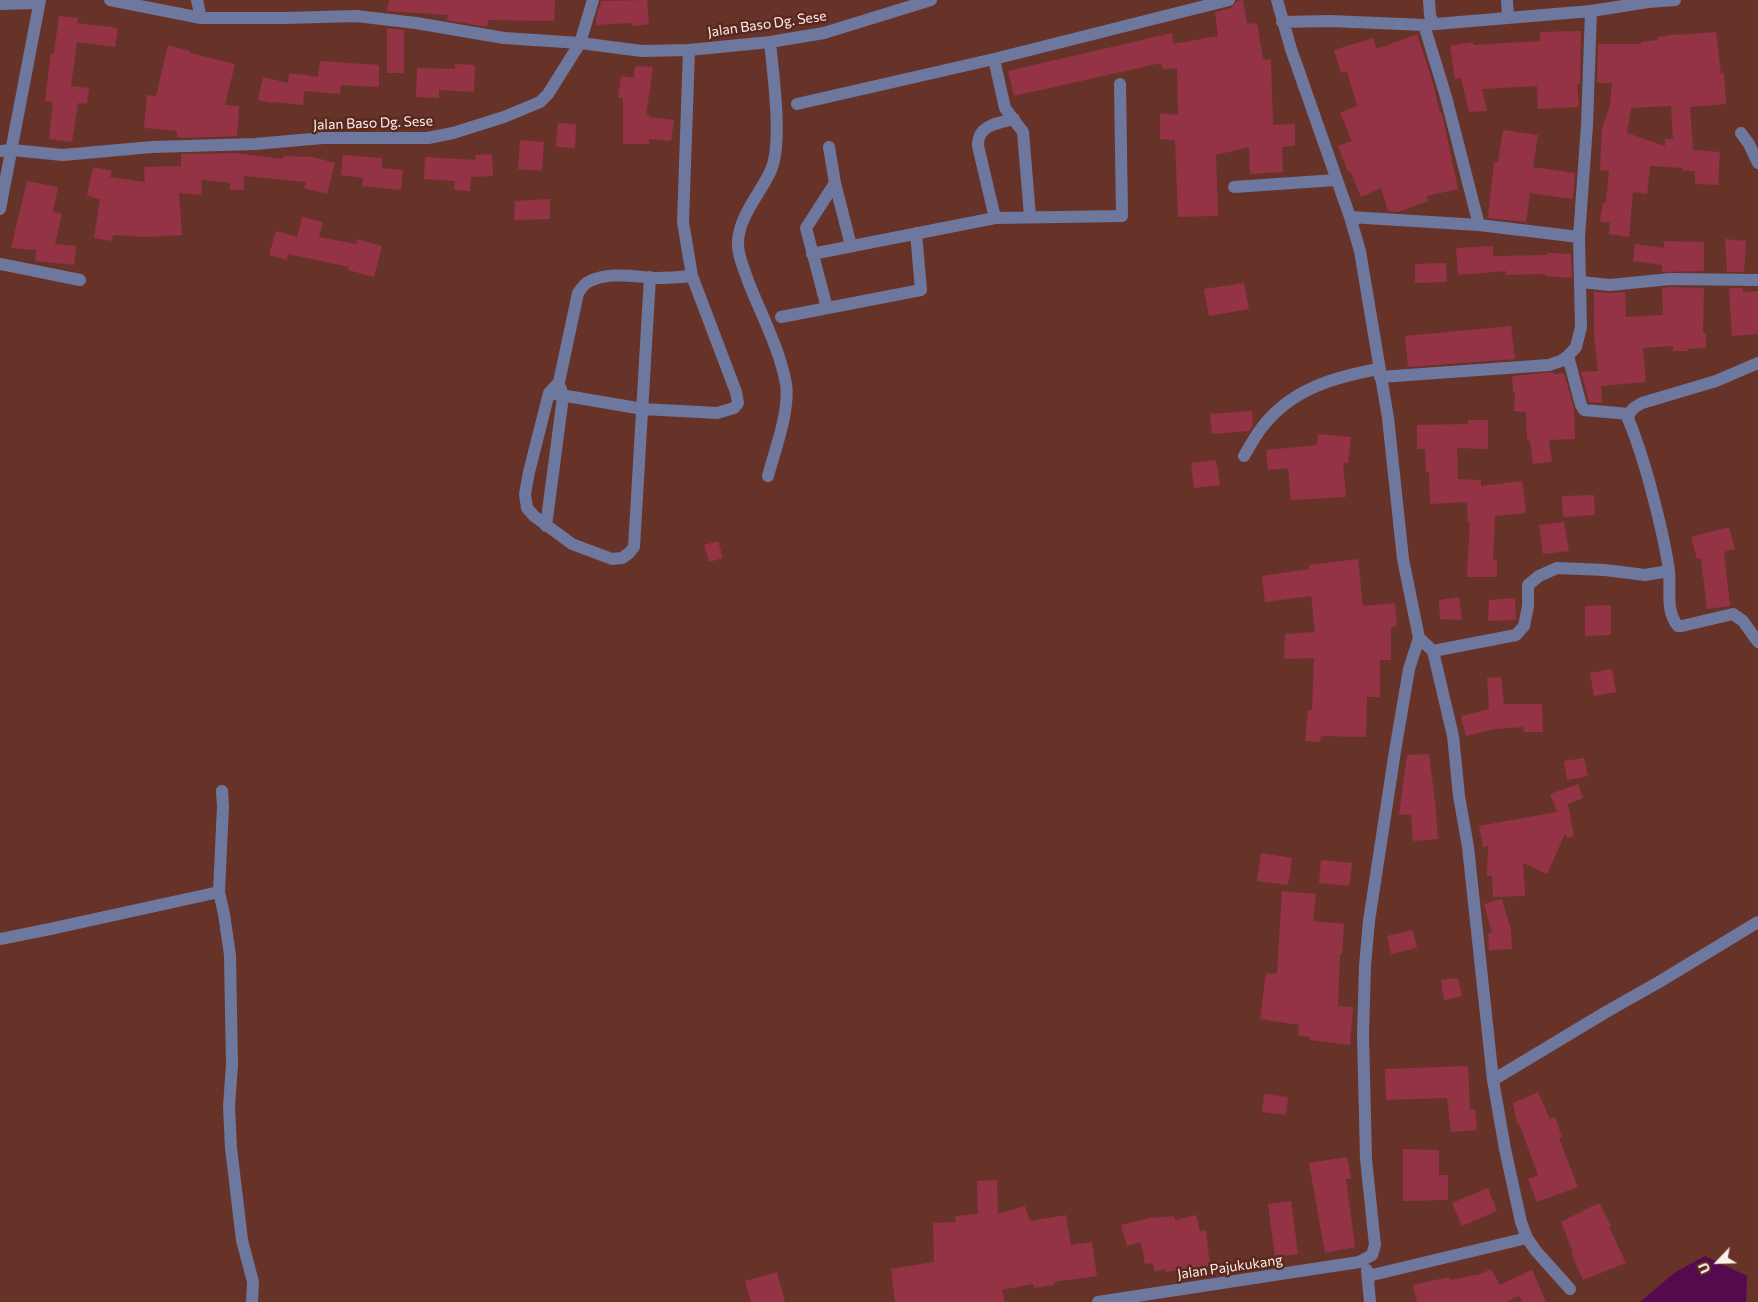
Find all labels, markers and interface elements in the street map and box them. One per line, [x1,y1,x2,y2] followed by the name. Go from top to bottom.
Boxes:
[706,7,828,41] street label: Jalan Baso Dg. Sese
[313,113,433,133] street label: Jalan Baso Dg. Sese
[1693,1237,1743,1287] north arrow
[1176,1251,1284,1283] street label: Jalan Pajukukang
[1694,1260,1714,1276] text: U

